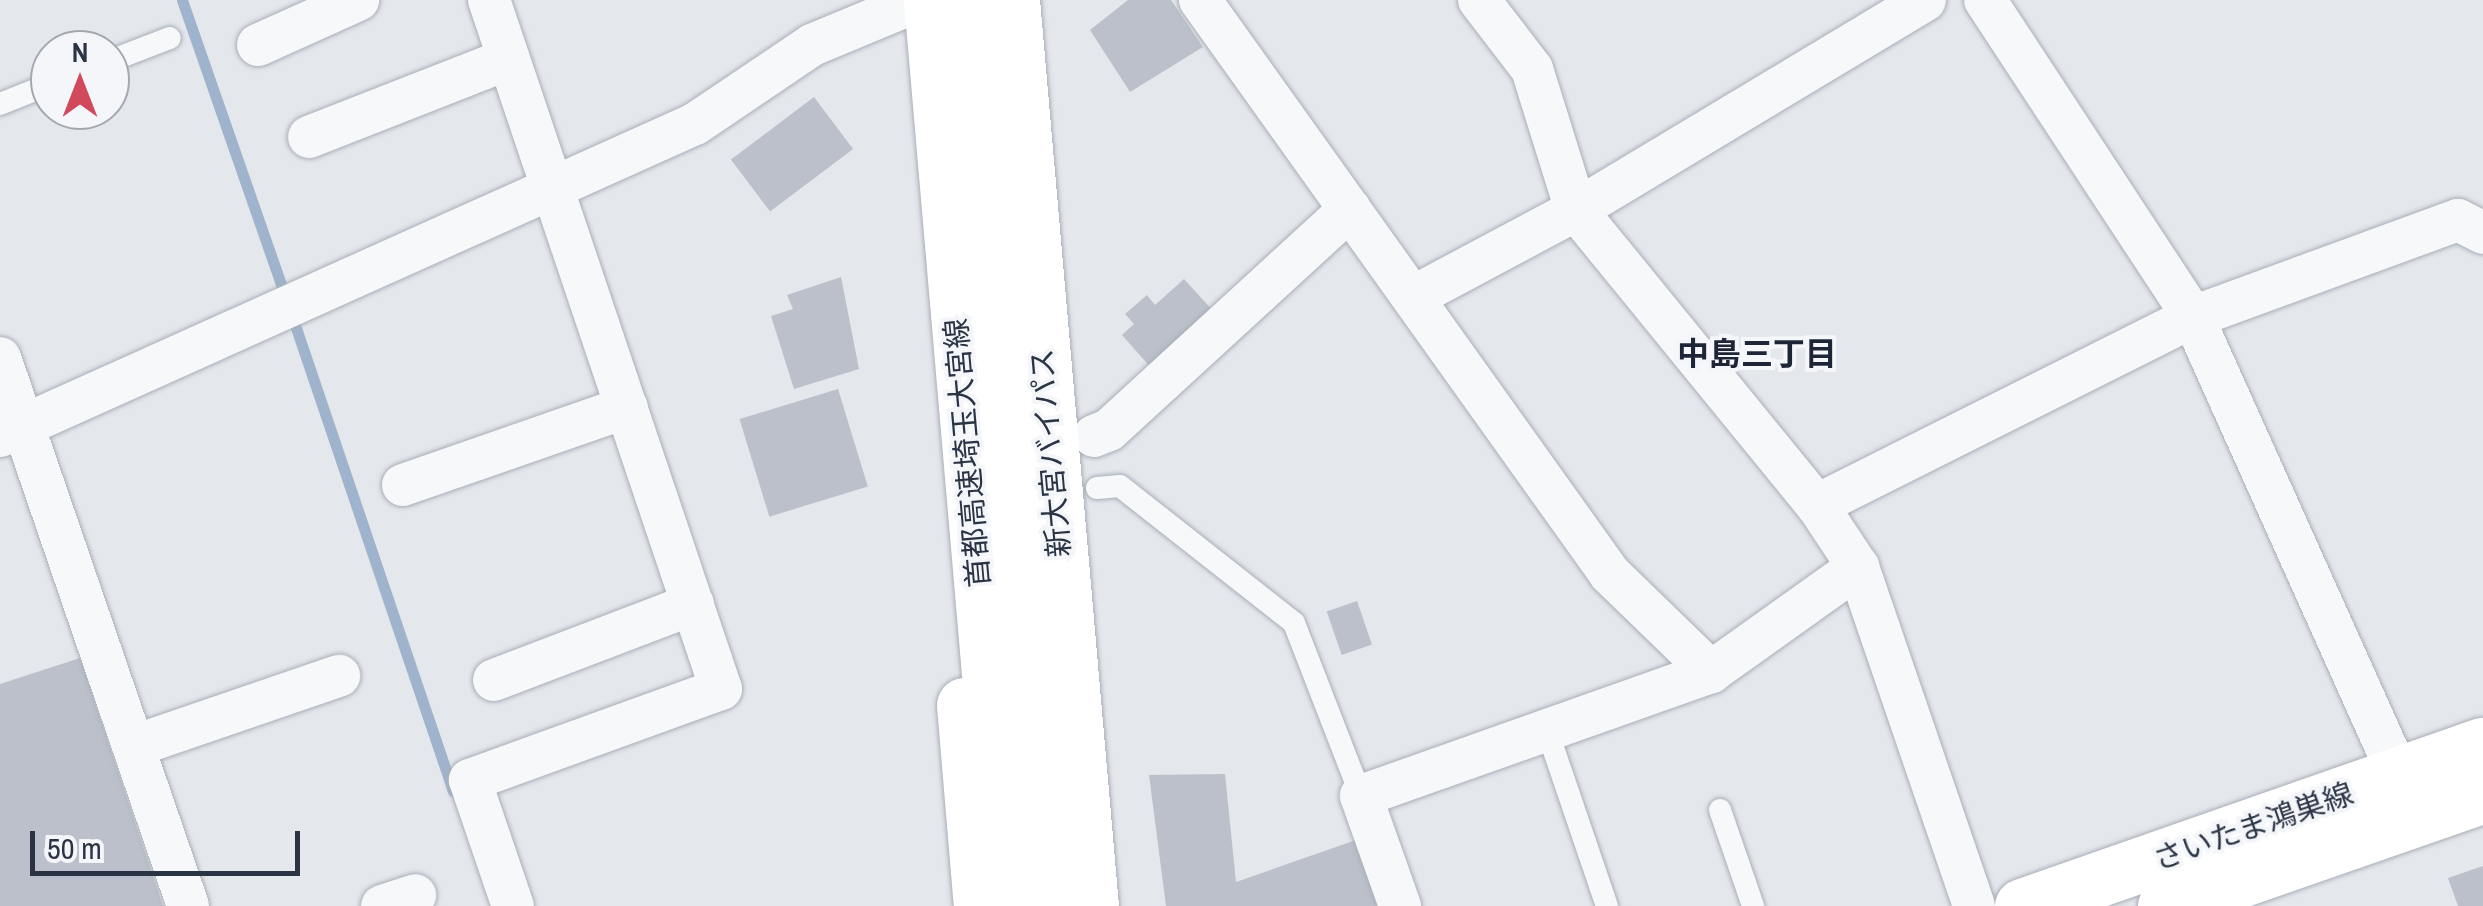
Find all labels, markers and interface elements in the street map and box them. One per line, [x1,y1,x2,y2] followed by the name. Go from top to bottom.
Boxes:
[30,30,130,130] north arrow
[72,33,88,71] text: N
[937,317,997,589] street label: 首都高速埼玉大宮線
[1677,335,1837,373] district label: 中島三丁目
[1023,347,1077,559] street label: 新大宮バイパス
[2148,775,2358,877] street label: さいたま鴻巣線
[35,811,305,873] scale bar
[47,828,102,868] text: 50 m

